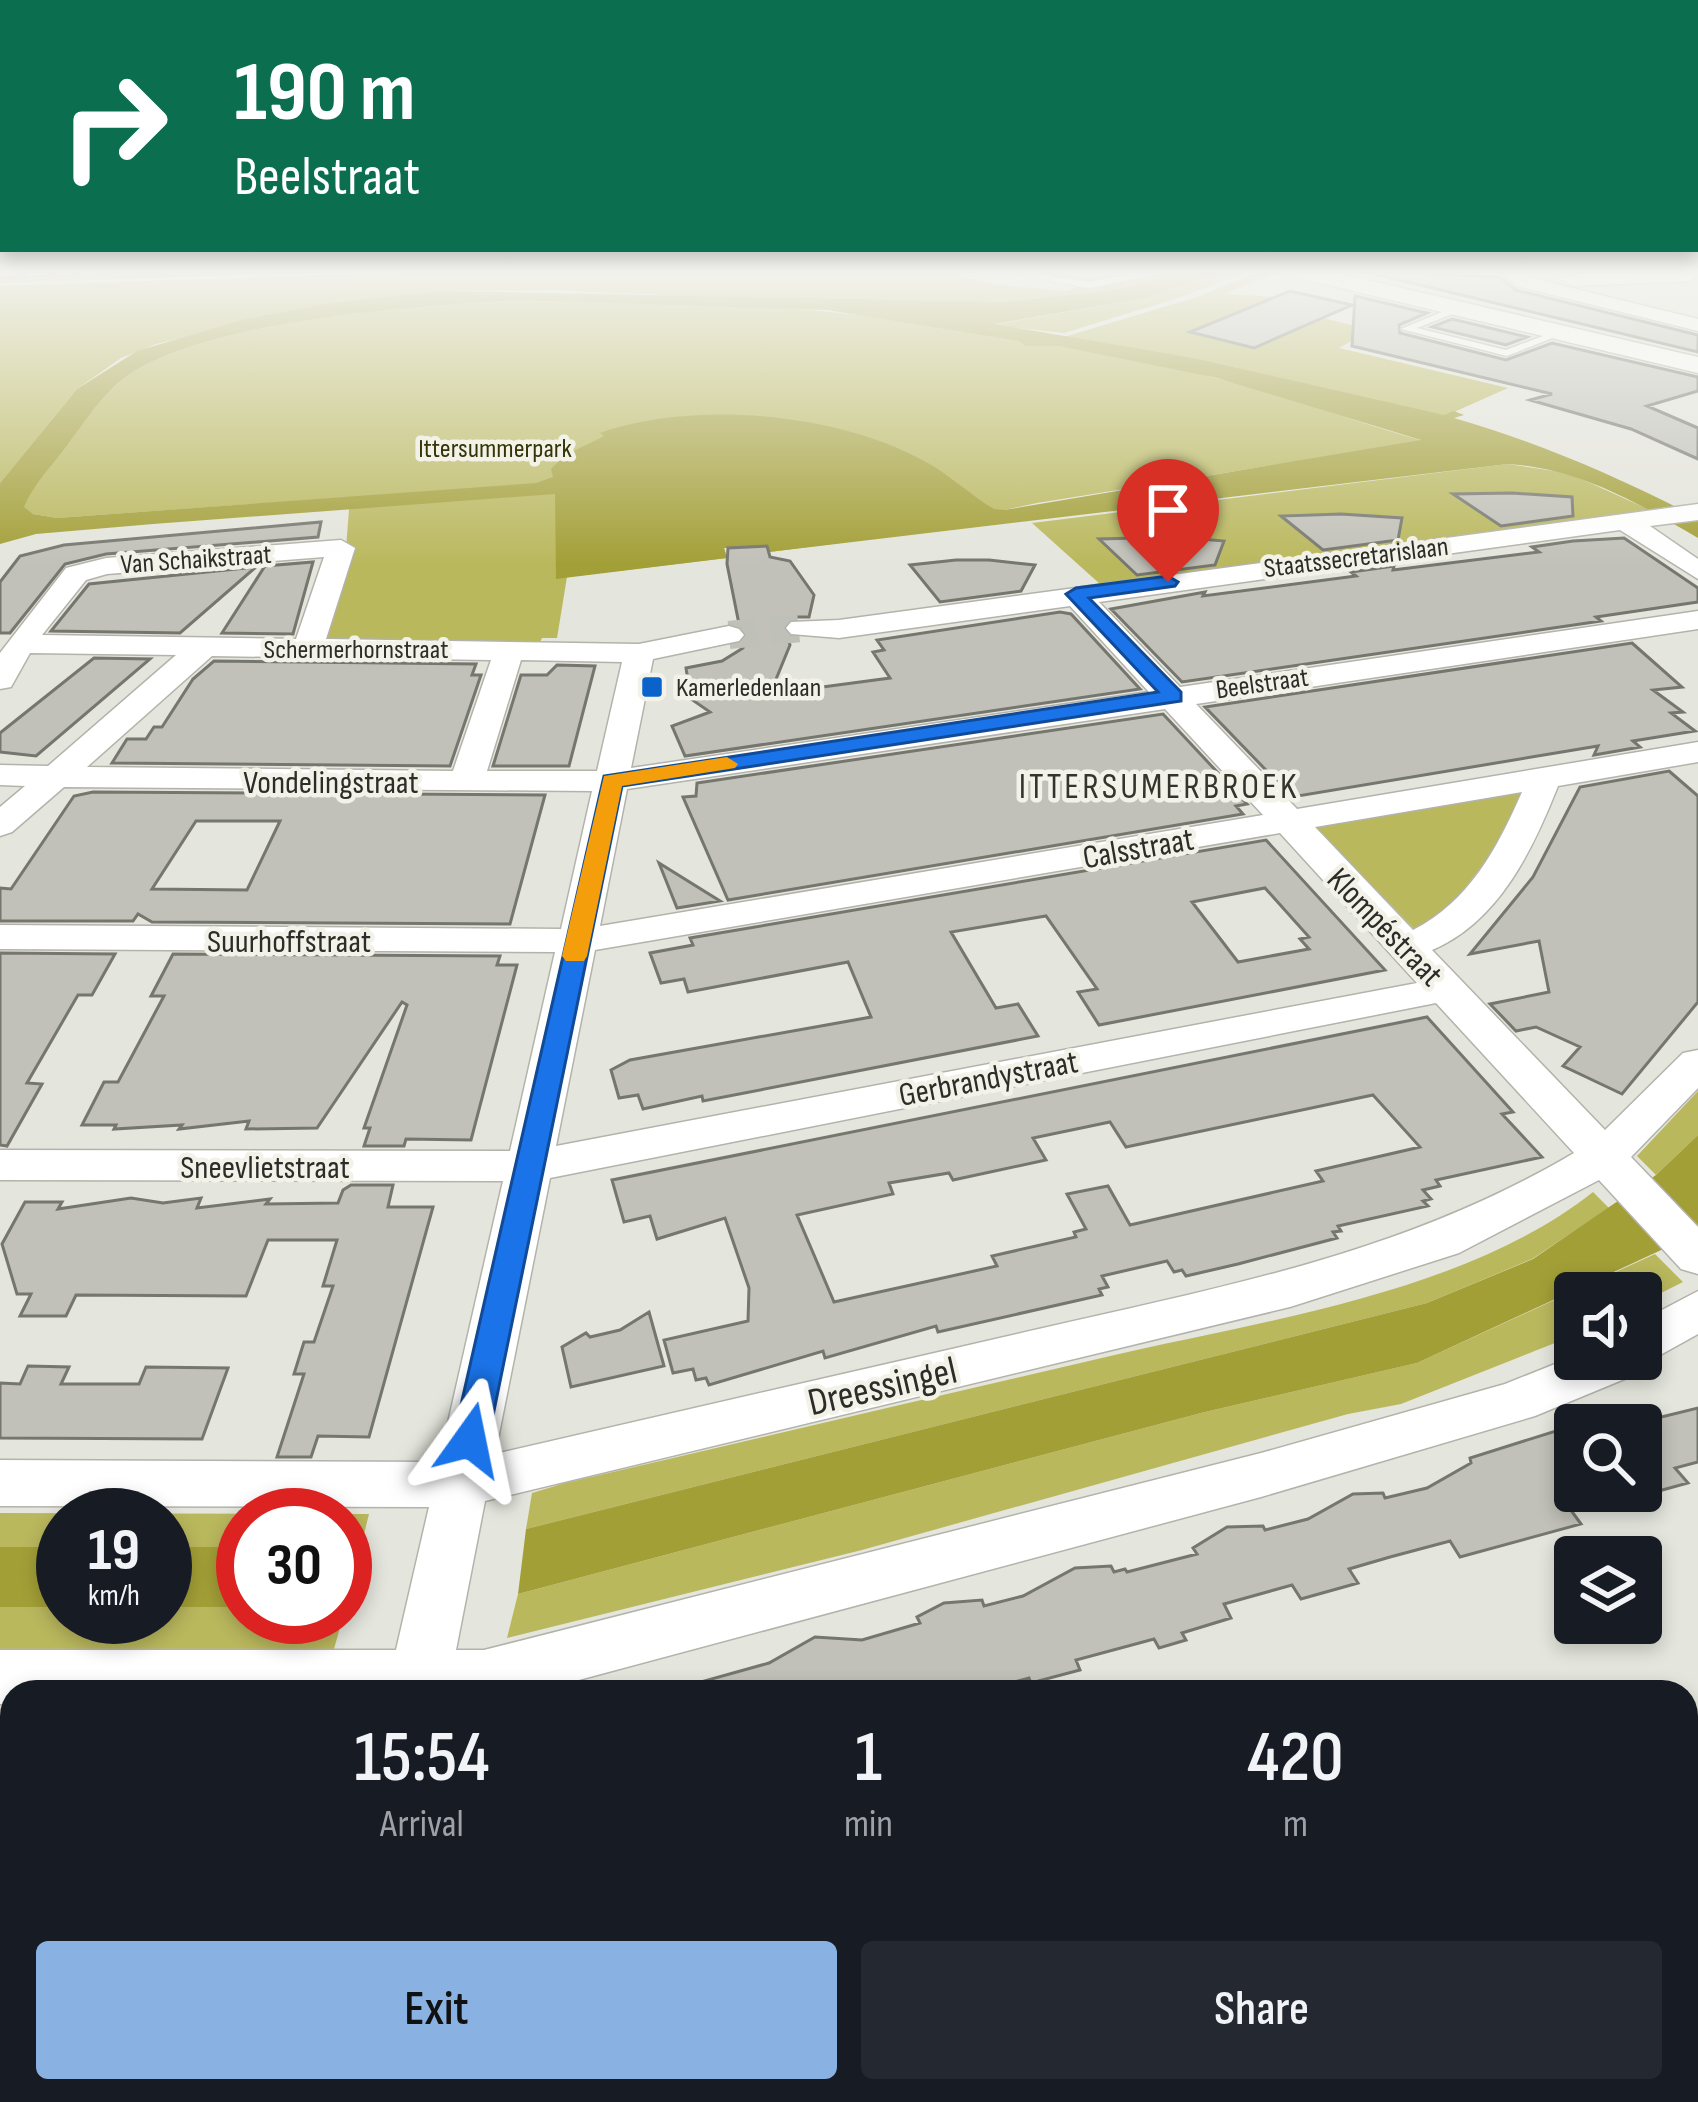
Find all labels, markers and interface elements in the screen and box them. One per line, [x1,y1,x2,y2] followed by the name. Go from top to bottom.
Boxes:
[234,43,416,144] text: 190 m
[36,48,192,204] icon: right
[234,145,420,210] text: Beelstraat
[418,433,573,465] park label: Ittersummerpark
[1117,459,1219,582] pin
[1135,477,1201,543] icon: arrive
[1262,531,1450,585] street label: Staatssecretarislaan
[120,539,273,581] street label: Van Schaikstraat
[264,634,448,666] street label: Schermerhornstraat
[1214,662,1310,706] street label: Beelstraat
[676,672,821,704] place label: Kamerledenlaan
[639,674,665,700] marker: Kamerledenlaan
[243,763,419,803] street label: Vondelingstraat
[1019,766,1299,809] district label: ITTERSUMERBROEK
[1080,820,1197,878] street label: Calsstraat
[1318,860,1451,995] street label: Klompéstraat
[207,922,371,962] street label: Suurhoffstraat
[895,1042,1081,1116] street label: Gerbrandystraat
[180,1148,350,1188] street label: Sneevlietstraat
[1554,1272,1662,1644] map controls
[1554,1272,1662,1380] button: sound
[804,1348,961,1427] street label: Dreessingel
[407,1377,533,1503] position arrow
[1554,1404,1662,1512] button: search
[216,1488,372,1644] speed limit sign: 30
[88,1515,140,1587] text: 19
[1554,1536,1662,1644] button: layers
[88,1578,140,1614] text: km/h
[354,1715,490,1802] text: 15:54
[855,1715,882,1802] text: 1
[1247,1715,1344,1802] text: 420
[380,1801,464,1848] text: Arrival
[844,1801,893,1848] text: min
[1283,1801,1308,1848] text: m
[36,1941,837,2079] button: Exit
[861,1941,1662,2079] button: Share

